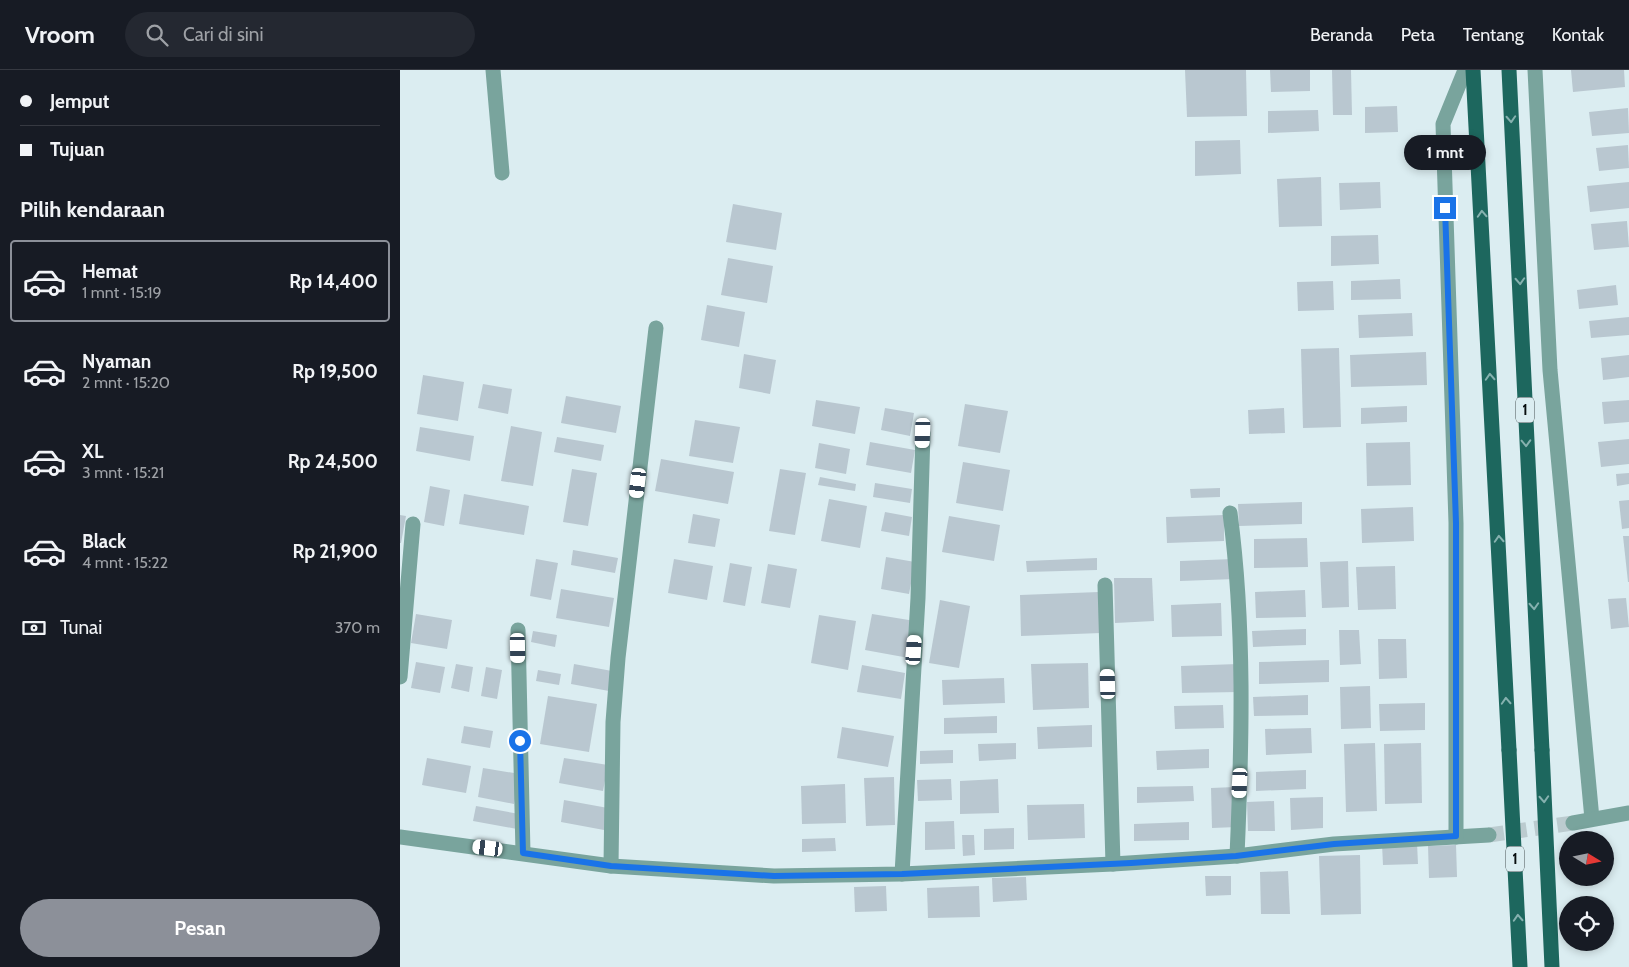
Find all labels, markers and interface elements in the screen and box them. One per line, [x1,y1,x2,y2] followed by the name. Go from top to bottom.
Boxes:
[125,12,475,57] search box
[25,20,95,49] text: Vroom
[143,21,171,49] icon: search
[183,23,263,46] text: Cari di sini
[1310,24,1373,46] text: Beranda
[1401,24,1435,46] text: Peta
[1463,24,1524,46] text: Tentang
[1552,24,1604,46] text: Kontak
[50,90,109,113] text: Jemput
[1506,115,1517,123] one-way arrow
[1404,136,1486,170] callout: 1 mnt
[50,138,104,161] text: Tujuan
[1426,143,1464,162] text: 1 mnt
[20,196,165,223] text: Pilih kendaraan
[1434,197,1456,219] route end
[1477,210,1488,218] one-way arrow
[22,259,67,304] icon: car
[82,260,138,283] text: Hemat
[289,270,378,293] text: Rp 14,400
[1514,277,1525,285] one-way arrow
[82,283,162,302] text: 1 mnt · 15:19
[22,349,67,394] icon: car
[82,350,151,373] text: Nyaman
[292,360,378,383] text: Rp 19,500
[82,373,170,392] text: 2 mnt · 15:20
[1485,373,1496,381] one-way arrow
[1516,398,1534,422] road number: 1
[914,418,931,448] car
[22,439,67,484] icon: car
[82,440,103,463] text: XL
[1521,440,1531,448] one-way arrow
[288,450,378,473] text: Rp 24,500
[82,463,164,482] text: 3 mnt · 15:21
[628,467,647,499] car
[22,529,67,574] icon: car
[82,530,126,553] text: Black
[1493,535,1504,543] one-way arrow
[292,540,378,563] text: Rp 21,900
[82,553,168,572] text: 4 mnt · 15:22
[1529,602,1540,610] one-way arrow
[20,614,48,642] icon: cash
[60,616,102,639] text: Tunai
[335,618,380,637] text: 370 m
[510,633,525,663] car
[905,635,922,665] car
[1099,669,1116,699] car
[1501,697,1512,705] one-way arrow
[509,730,531,752] route start
[1231,768,1248,798] car
[1539,796,1549,803] one-way arrow
[1559,831,1614,886] north arrow
[1559,831,1614,951] map controls
[472,839,503,857] car
[1506,846,1524,872] road number: 1
[1559,896,1614,951] button: locate
[20,899,380,957] button: Pesan
[1512,914,1523,922] one-way arrow

